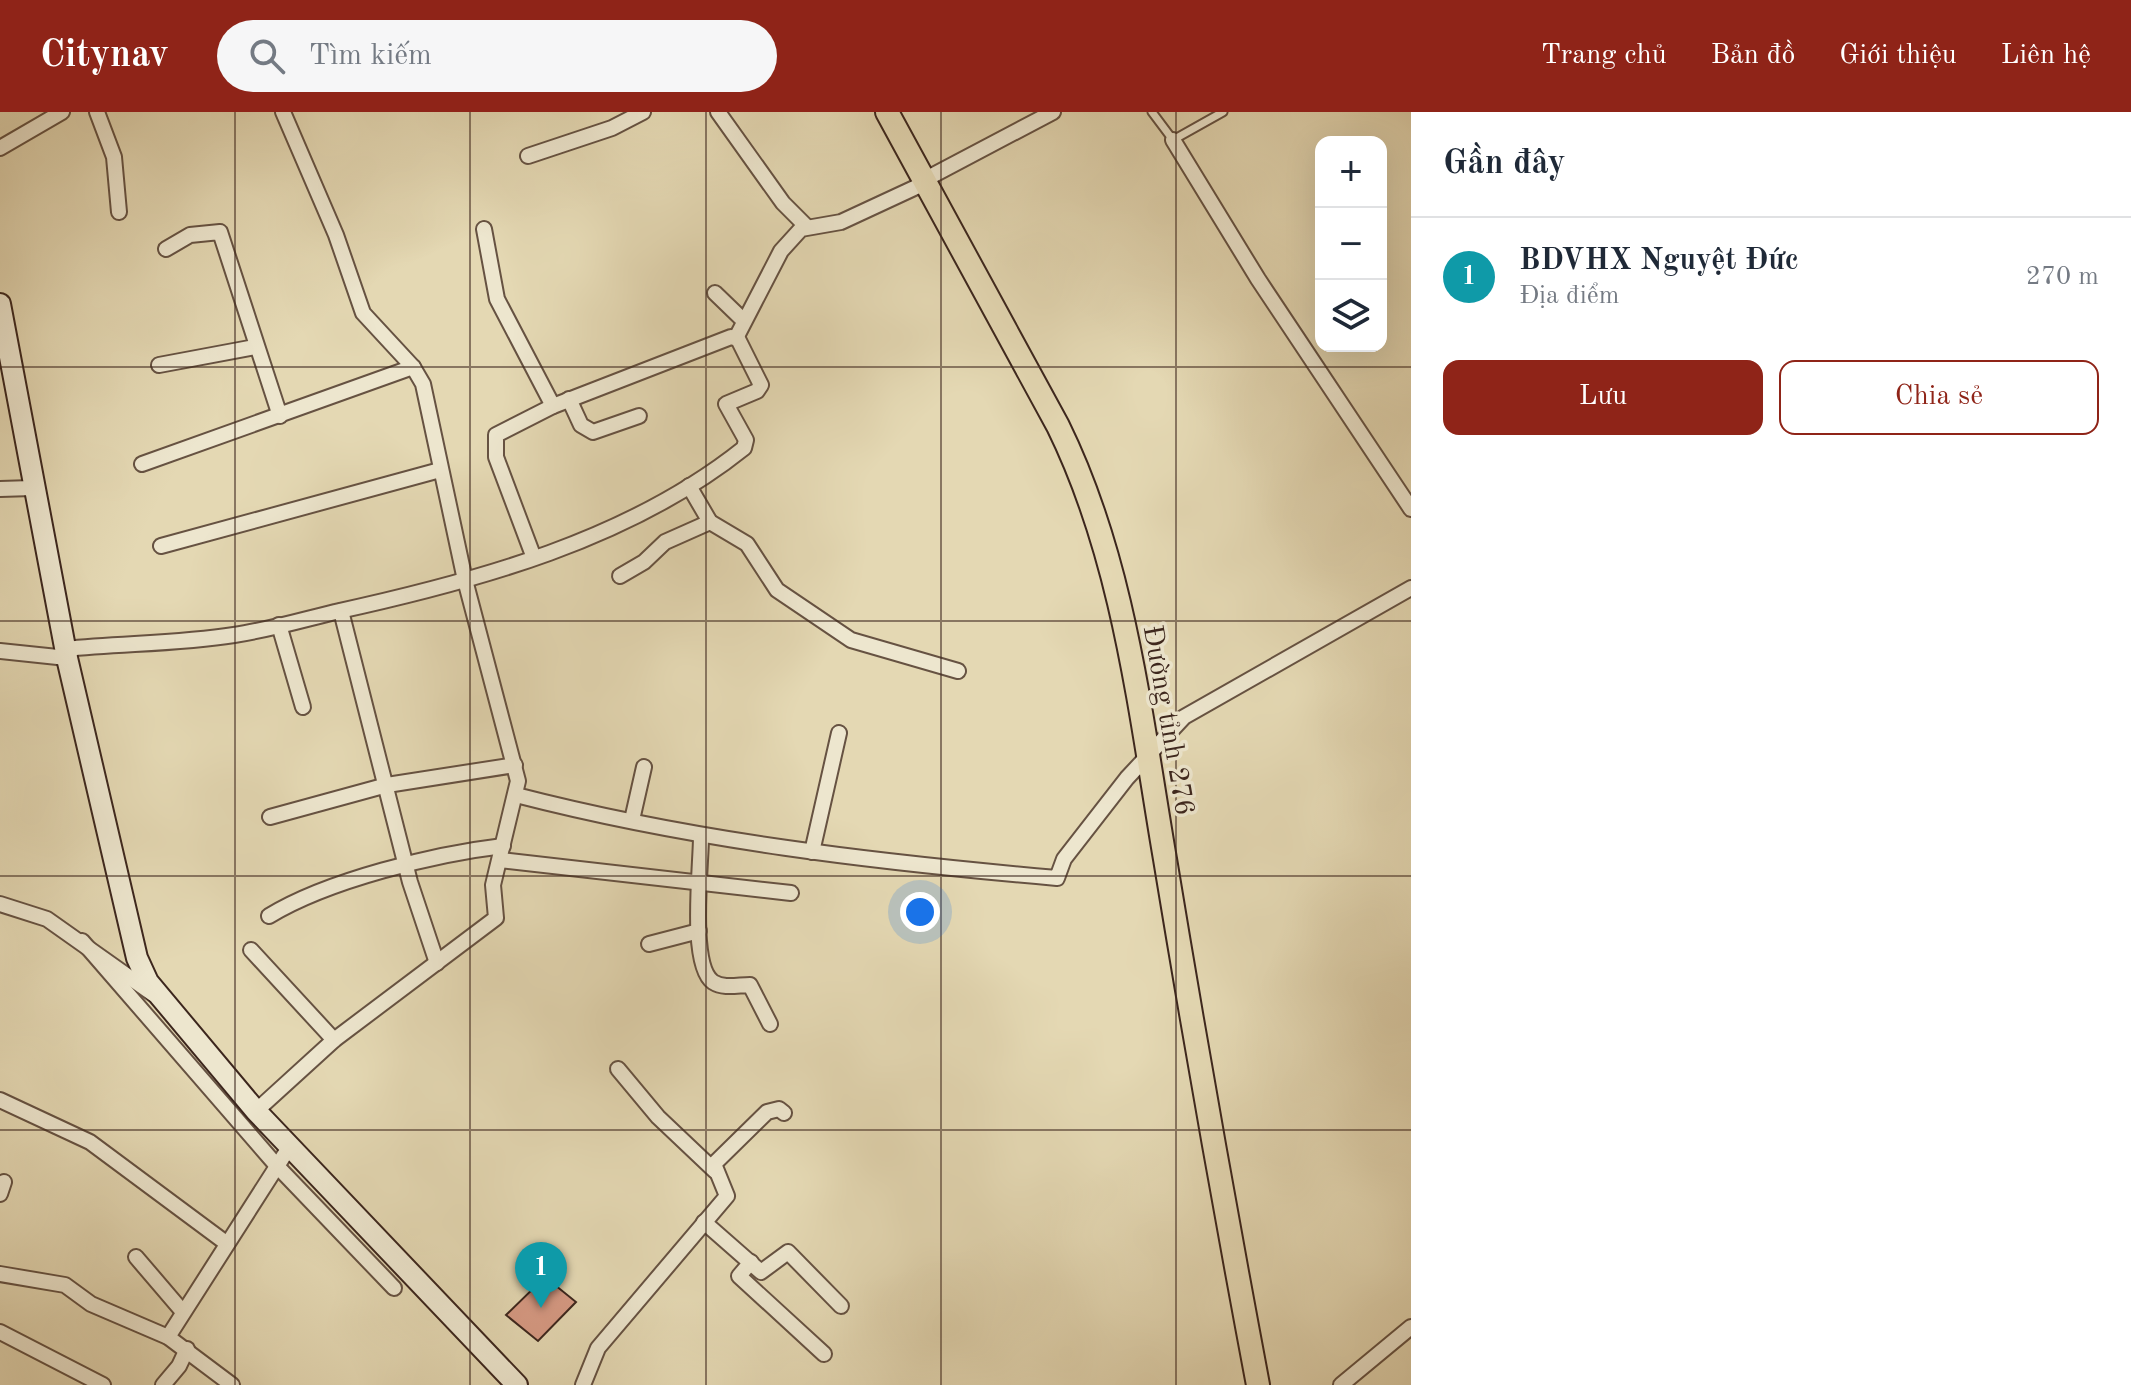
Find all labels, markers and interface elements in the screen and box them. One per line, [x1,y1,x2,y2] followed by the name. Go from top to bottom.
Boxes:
[217,20,777,92] search box
[245,34,289,78] icon: search
[40,37,169,75] text: Citynav
[309,41,432,71] text: Tìm kiếm
[1541,42,1667,70] text: Trang chủ
[1711,42,1795,70] text: Bản đồ
[1839,42,1957,70] text: Giới thiệu
[2001,42,2091,70] text: Liên hệ
[1315,136,1387,352] map controls
[1315,136,1387,208] button: +
[1443,147,1566,181] text: Gần đây
[1315,208,1387,280] button: −
[1519,246,1799,276] text: BDVHX Nguyệt Đức
[1461,264,1477,290] text: 1
[2026,264,2099,290] text: 270 m
[1315,280,1387,352] button: layers
[1519,283,1619,309] text: Địa điểm
[1443,360,1763,435] button: Lưu
[1779,360,2099,435] button: Chia sẻ
[1137,623,1198,818] street label: Đường tỉnh 276
[900,892,940,932] your location
[515,1242,567,1308] pin: 1

